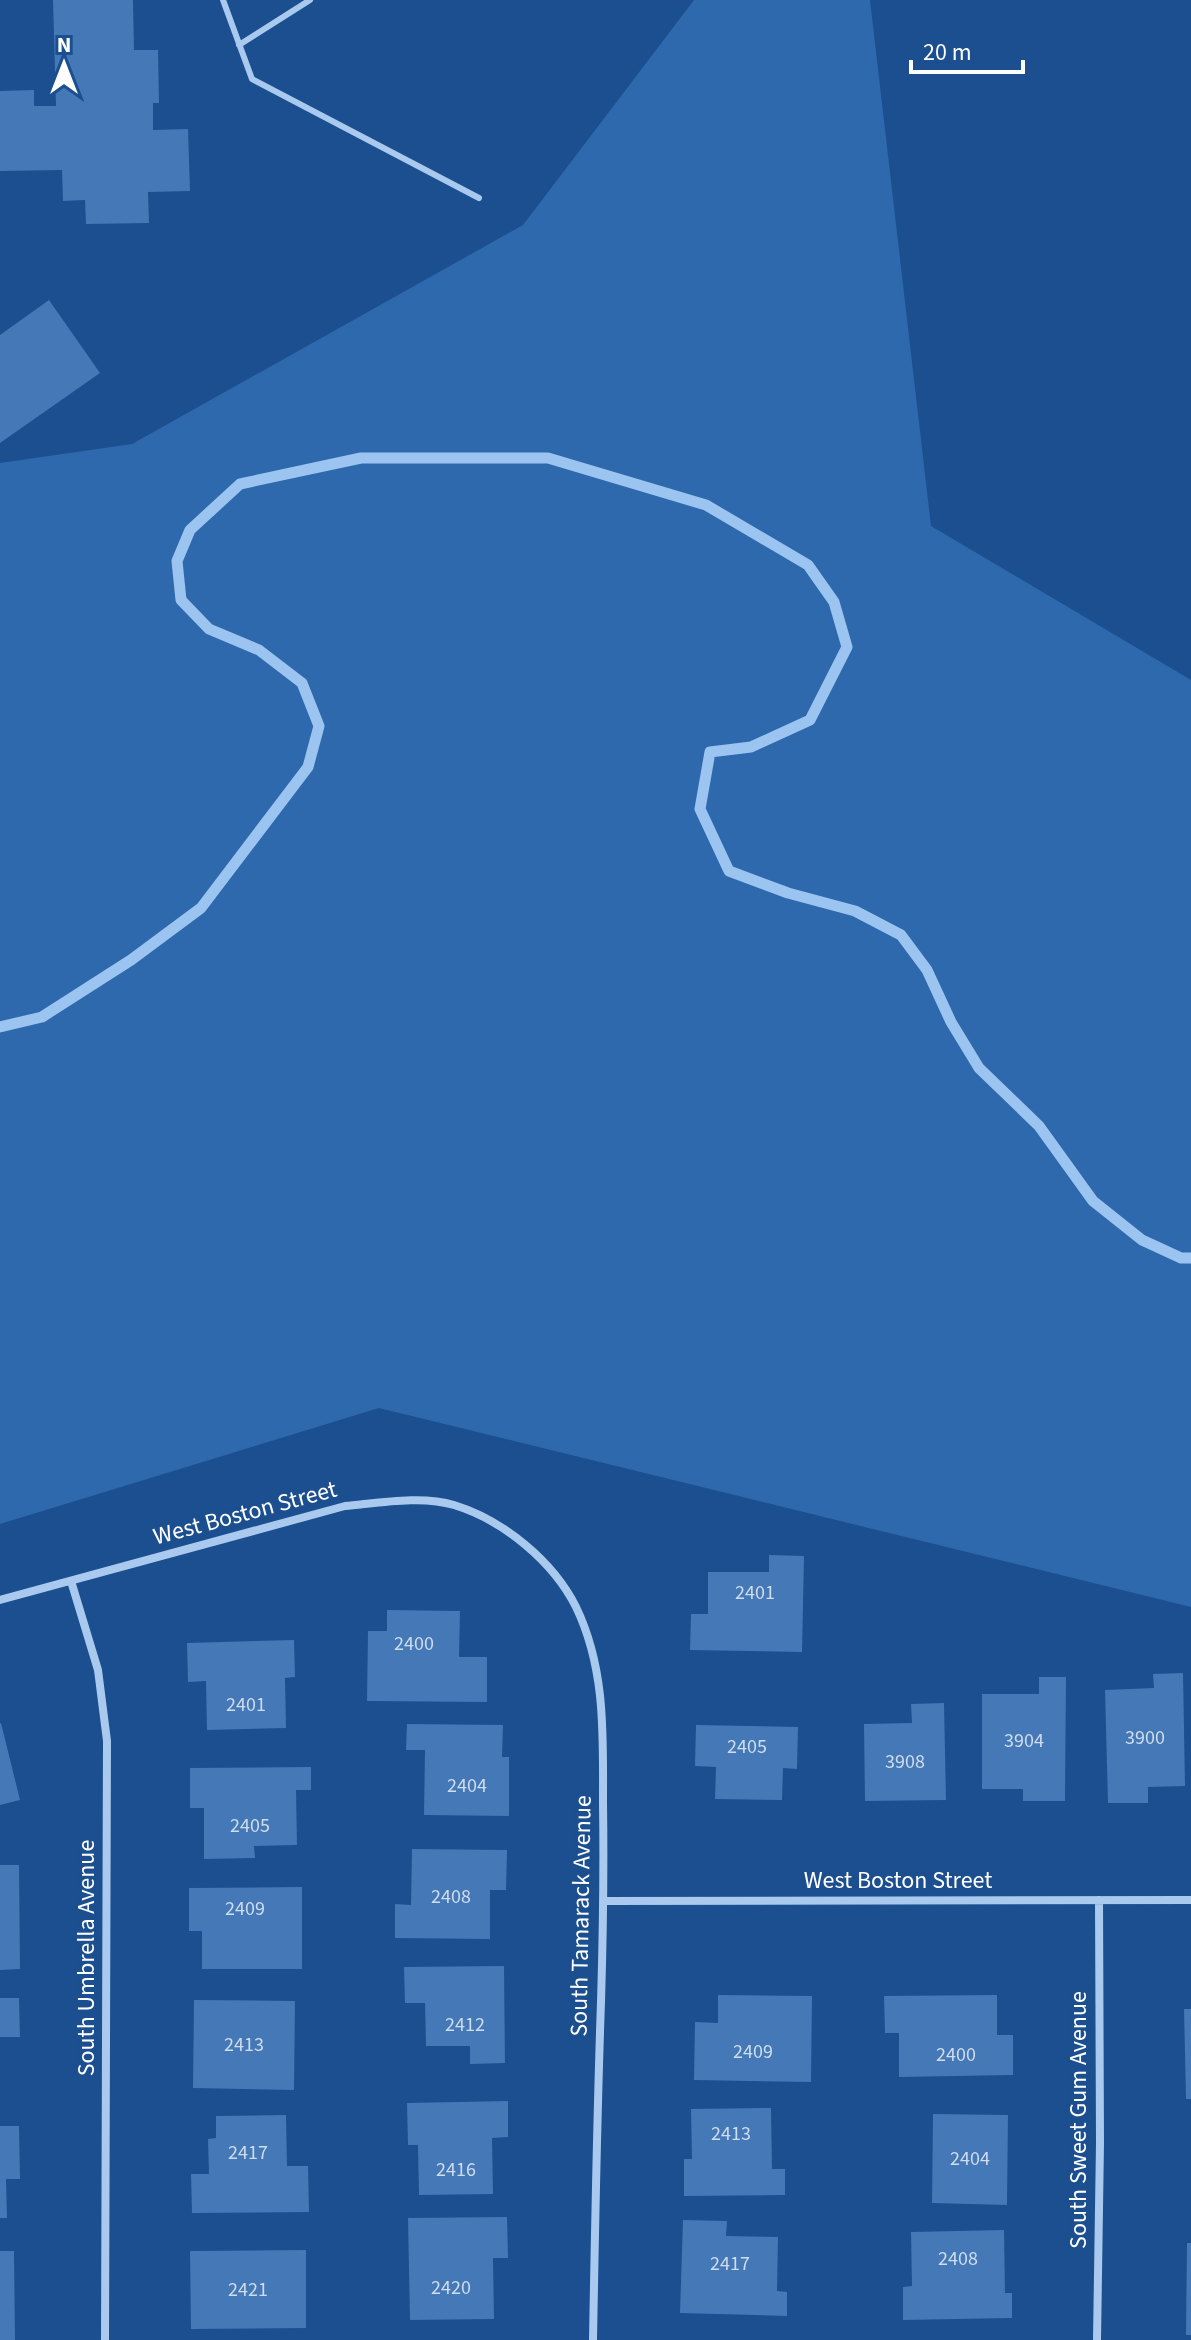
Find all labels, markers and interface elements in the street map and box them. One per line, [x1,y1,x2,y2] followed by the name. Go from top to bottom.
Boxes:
[24,24,104,104] north arrow
[911,24,1023,74] scale bar
[57,29,71,61] text: N
[923,35,972,70] text: 20 m
[149,1472,341,1554] street label: West Boston Street
[735,1579,775,1607] house number: 2401
[394,1630,434,1658] house number: 2400
[226,1691,266,1719] house number: 2401
[1125,1724,1165,1752] house number: 3900
[1004,1727,1044,1755] house number: 3904
[727,1733,767,1761] house number: 2405
[885,1748,925,1776] house number: 3908
[447,1772,487,1800] house number: 2404
[561,1795,601,2037] street label: South Tamarack Avenue
[230,1812,270,1840] house number: 2405
[69,1840,104,2076] street label: South Umbrella Avenue
[804,1863,992,1898] street label: West Boston Street
[431,1883,471,1911] house number: 2408
[225,1895,265,1923] house number: 2409
[1061,1991,1096,2249] street label: South Sweet Gum Avenue
[445,2011,485,2039] house number: 2412
[224,2031,264,2059] house number: 2413
[733,2038,773,2066] house number: 2409
[936,2041,976,2069] house number: 2400
[711,2120,751,2148] house number: 2413
[228,2139,268,2167] house number: 2417
[950,2145,990,2173] house number: 2404
[436,2156,476,2184] house number: 2416
[938,2245,978,2273] house number: 2408
[710,2250,750,2278] house number: 2417
[431,2274,471,2302] house number: 2420
[228,2276,268,2304] house number: 2421

